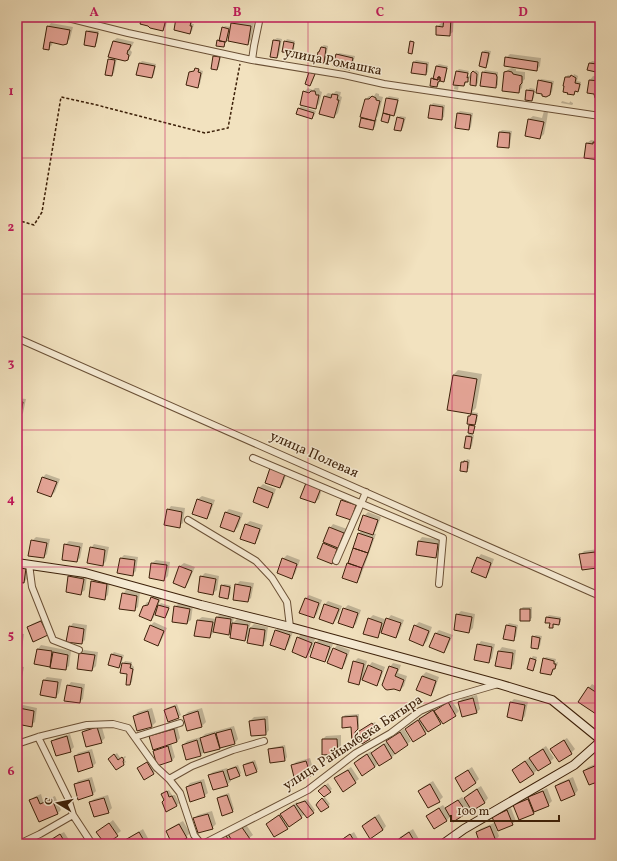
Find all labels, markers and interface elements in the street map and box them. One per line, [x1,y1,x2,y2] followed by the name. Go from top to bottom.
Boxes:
[89,4,99,22] text: A
[233,4,242,22] text: B
[376,4,384,22] text: C
[518,4,528,22] text: D
[282,43,384,81] street label: улица Ромашка
[8,83,14,101] text: 1
[8,219,15,237] text: 2
[8,355,15,373] text: 3
[267,427,361,483] street label: улица Полевая
[7,491,15,509] text: 4
[8,627,14,645] text: 5
[279,691,427,795] street label: улица Райымбека Батыра
[7,763,15,781] text: 6
[38,783,78,823] north arrow
[42,797,58,806] text: С
[451,797,559,823] scale bar
[457,804,490,820] text: 100 m

